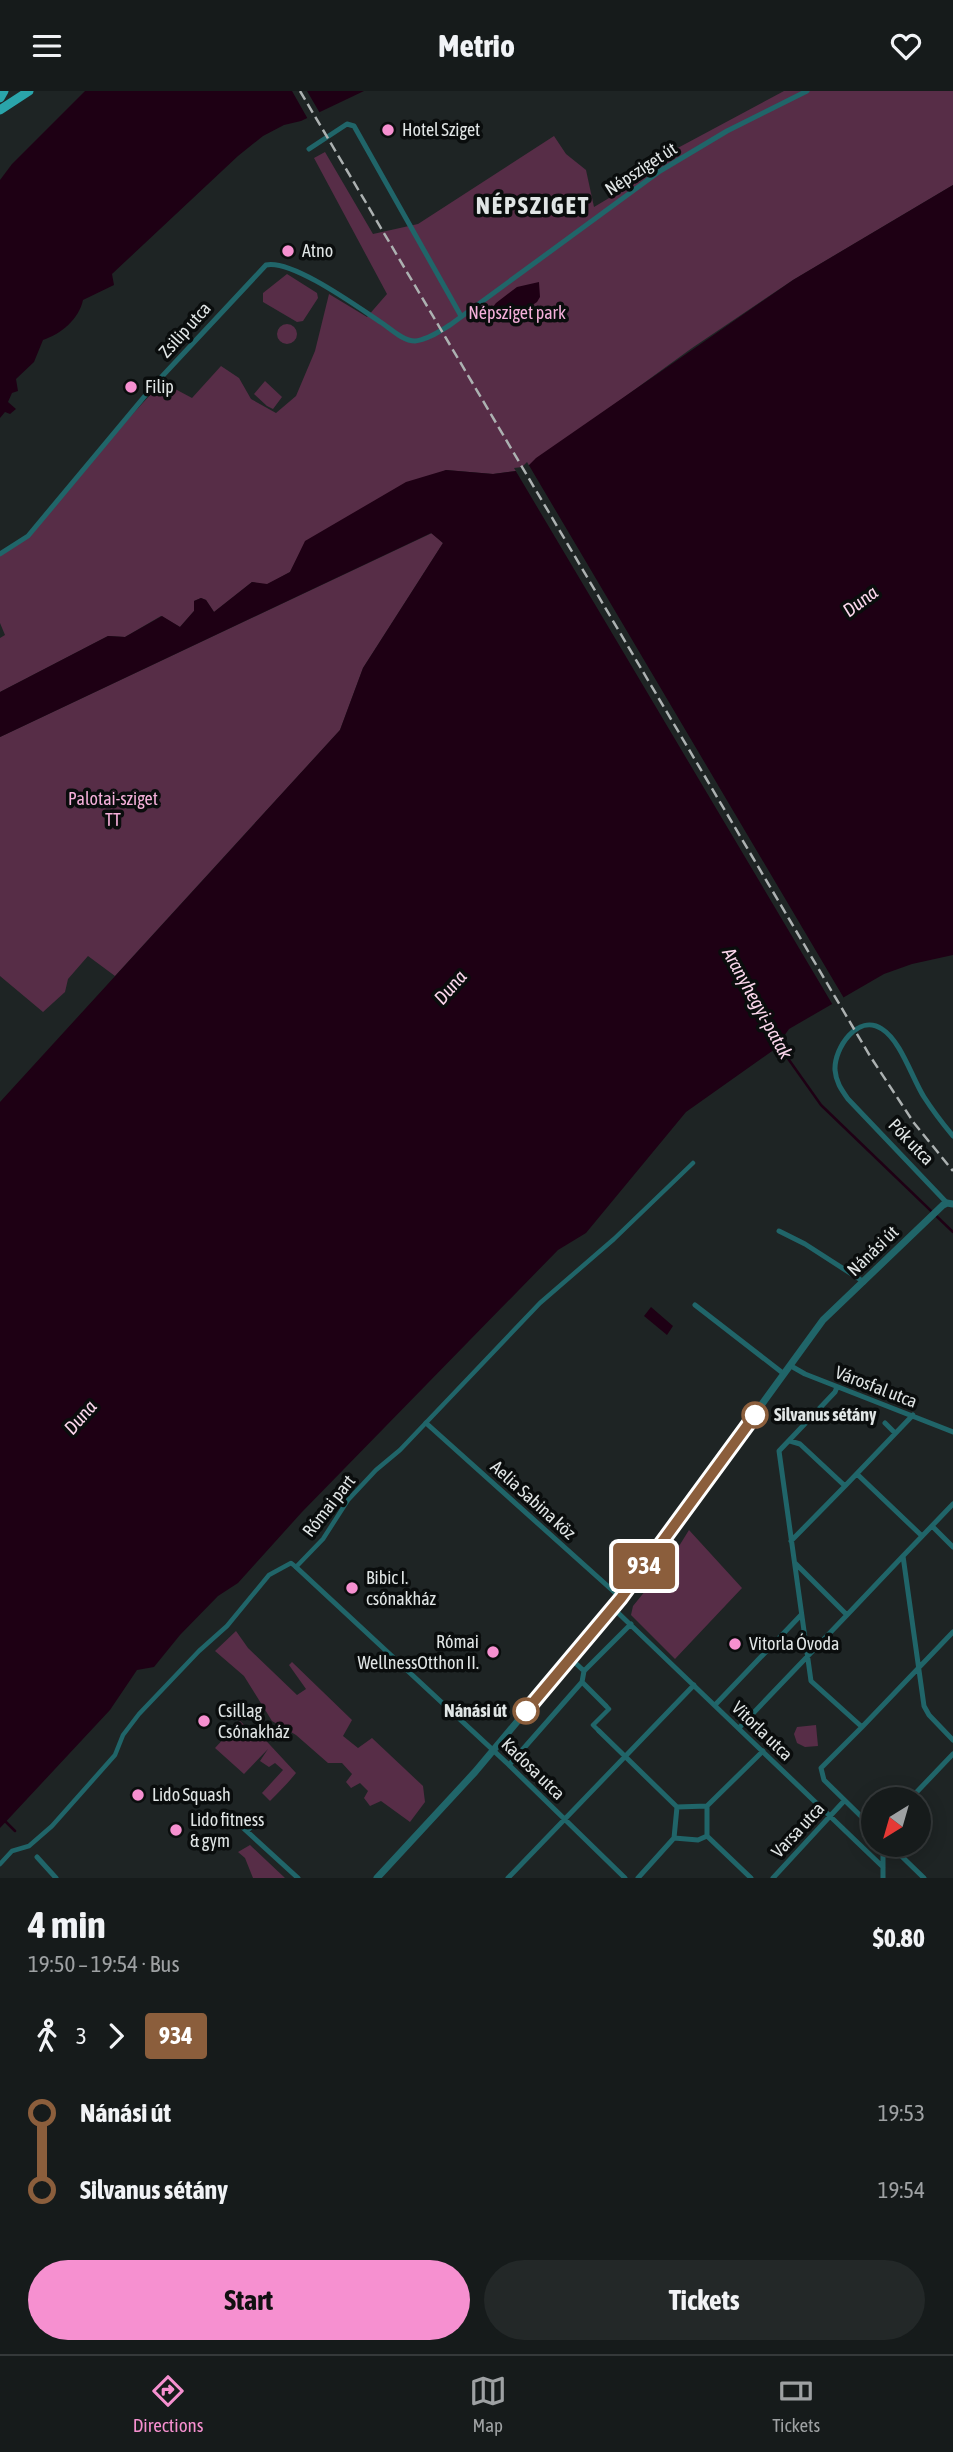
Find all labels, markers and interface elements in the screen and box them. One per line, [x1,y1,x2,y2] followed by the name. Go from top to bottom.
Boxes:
[28,27,66,65] icon: menu
[438,27,515,64] text: Metrio
[887,27,925,65] icon: heart
[402,119,480,140] place label: Hotel Sziget
[380,122,396,138] marker: Hotel Sziget
[601,138,681,200] street label: Népsziget út
[476,192,590,219] district label: NÉPSZIGET
[302,240,333,261] place label: Atno
[280,243,296,259] marker: Atno
[154,298,215,362] street label: Zsilip utca
[468,302,566,323] park label: Népsziget park
[145,376,174,397] place label: Filip
[123,379,139,395] marker: Filip
[838,581,882,621] water label: Duna
[68,788,158,830] park label: Palotai-sziget TT
[718,943,798,1063] water label: Aranyhegyi-patak
[429,965,471,1009] water label: Duna
[884,1114,938,1169] street label: Pók utca
[843,1221,903,1280] street label: Nánási út
[832,1361,920,1412] street label: Városfal utca
[59,1395,101,1439] water label: Duna
[742,1402,768,1428] marker: Silvanus sétány
[774,1404,877,1425] place label: Silvanus sétány
[486,1456,581,1544] street label: Aelia Sabina köz
[298,1471,359,1541] street label: Római part
[604,1543,684,1589] line badge: 934
[627,1552,661,1579] text: 934
[366,1567,437,1609] place label: Bibic I. csónakház
[344,1580,360,1596] marker: Bibic I. csónakház
[358,1631,479,1673] place label: Római WellnessOtthon II.
[749,1633,839,1654] place label: Vitorla Óvoda
[727,1636,743,1652] marker: Vitorla Óvoda
[485,1644,501,1660] marker: Római WellnessOtthon II.
[728,1697,797,1765] street label: Vitorla utca
[513,1698,539,1724] marker: Nánási út
[218,1700,290,1742] place label: Csillag Csónakház
[444,1700,508,1721] place label: Nánási út
[196,1713,212,1729] marker: Csillag Csónakház
[497,1733,569,1804] street label: Kadosa utca
[152,1784,231,1805] place label: Lido Squash
[130,1787,146,1803] marker: Lido Squash
[861,1787,931,1857] north arrow
[861,1787,931,1857] map controls
[767,1798,828,1862] street label: Varsa utca
[190,1809,264,1851] place label: Lido fitness & gym
[168,1822,184,1838] marker: Lido fitness & gym
[28,1903,106,1946] text: 4 min
[873,1923,925,1953] text: $0.80
[28,1951,180,1977] text: 19:50 – 19:54 · Bus
[28,2017,66,2055] icon: walk
[97,2017,135,2055] icon: forward
[159,2022,193,2049] text: 934
[76,2023,87,2049] text: 3
[80,2098,171,2128] text: Nánási út
[878,2100,925,2126] text: 19:53
[80,2175,228,2205] text: Silvanus sétány
[878,2177,925,2203] text: 19:54
[28,2260,470,2340] button: Start
[484,2260,925,2340] button: Tickets
[133,2372,204,2436] tab: Directions
[469,2372,507,2436] tab: Map
[772,2372,820,2436] tab: Tickets

